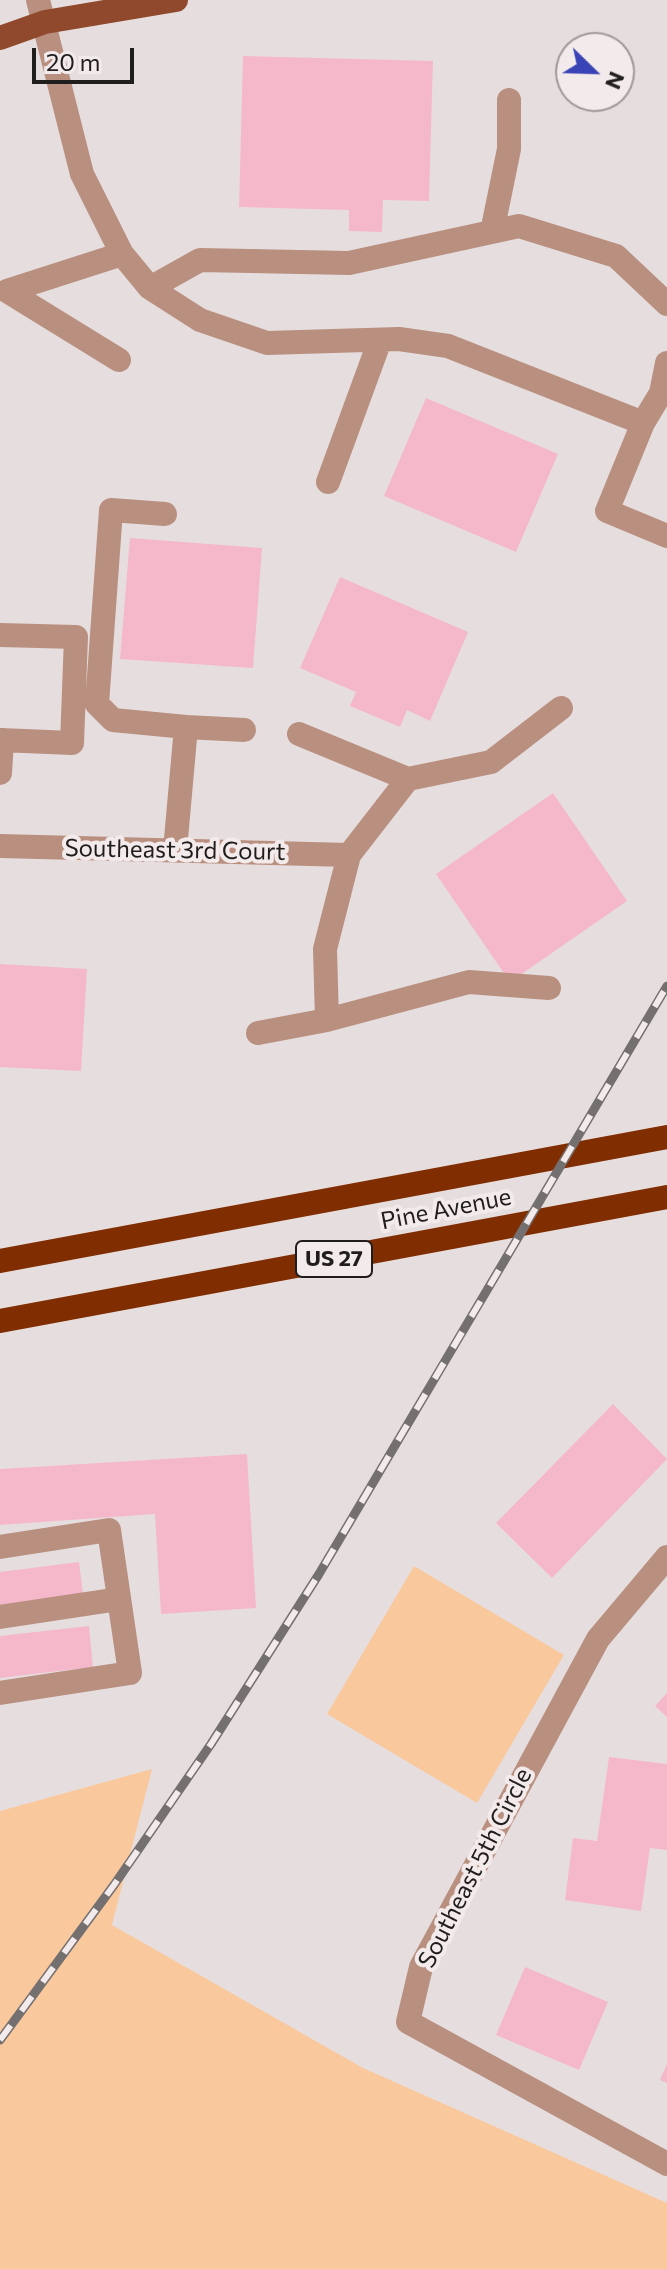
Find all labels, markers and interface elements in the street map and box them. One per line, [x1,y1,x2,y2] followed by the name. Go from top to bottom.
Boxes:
[36,32,138,82] scale bar
[555,32,635,112] north arrow
[46,47,100,76] text: 20 m
[600,68,631,94] text: N
[64,834,286,866] street label: Southeast 3rd Court
[378,1182,514,1236] street label: Pine Avenue
[296,1241,372,1277] road number: US 27
[412,1763,538,1973] street label: Southeast 5th Circle

